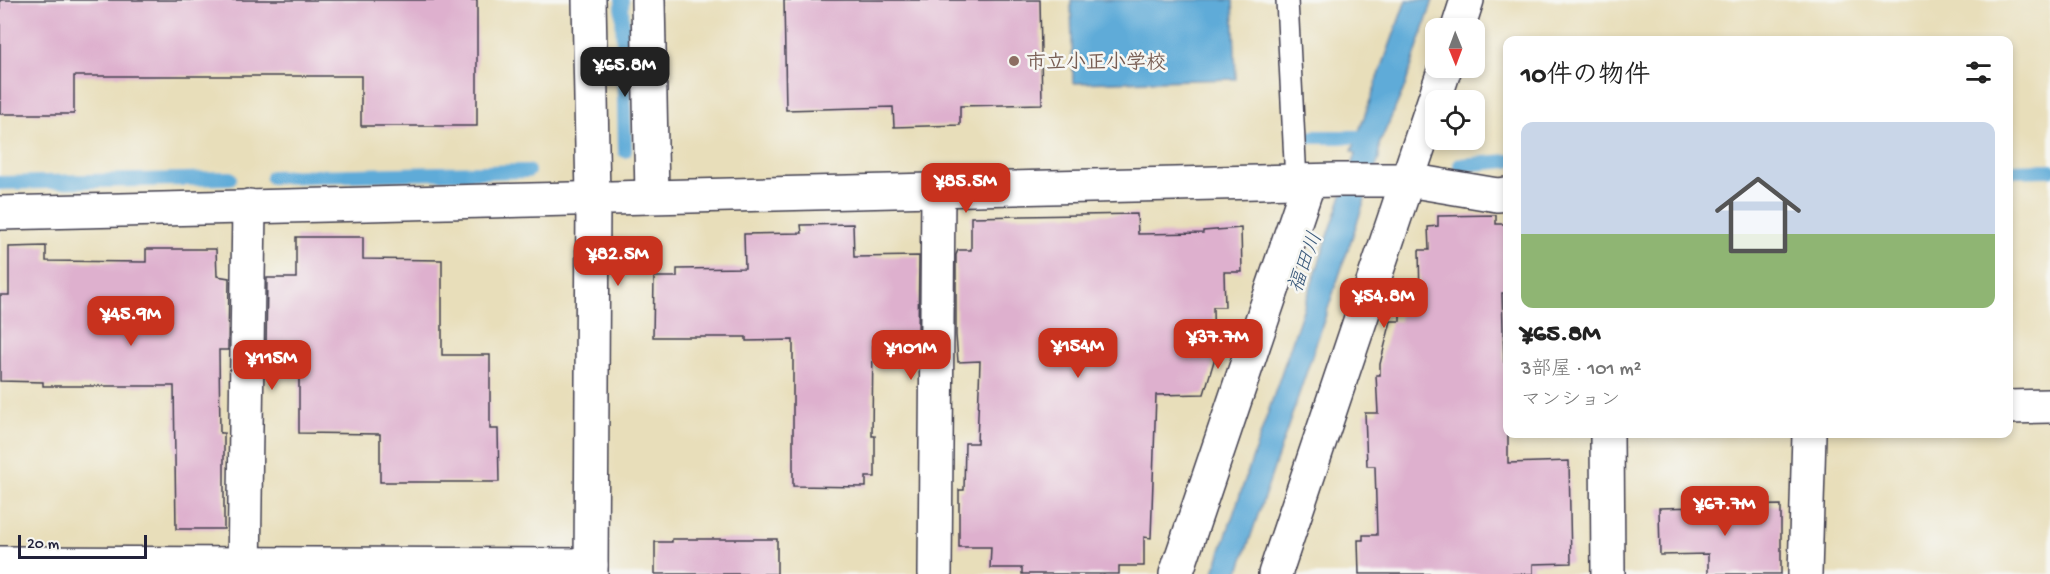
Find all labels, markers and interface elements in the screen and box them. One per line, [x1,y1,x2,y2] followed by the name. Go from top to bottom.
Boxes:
[1425,18,1485,78] north arrow
[1425,18,1485,150] map controls
[576,47,674,98] pin: ¥65.8M
[1026,51,1166,76] place label: 市立小正小学校
[1007,54,1021,68] marker: 市立小正小学校
[594,55,656,78] text: ¥65.8M
[1962,56,1995,89] icon: filters
[1521,62,1650,93] text: 10件の物件
[1425,90,1485,150] button: locate
[1704,161,1812,269] icon: home
[917,163,1015,214] pin: ¥85.5M
[935,171,997,194] text: ¥85.5M
[1284,229,1330,297] water label: 福田川
[569,236,667,287] pin: ¥82.5M
[588,244,648,267] text: ¥82.5M
[1335,278,1433,329] pin: ¥54.8M
[1354,286,1414,309] text: ¥54.8M
[82,296,180,347] pin: ¥45.9M
[101,304,161,327] text: ¥45.9M
[1169,319,1267,370] pin: ¥37.7M
[1521,320,1600,351] text: ¥65.8M
[1188,327,1248,350] text: ¥37.7M
[1036,328,1120,379] pin: ¥154M
[869,330,953,381] pin: ¥101M
[1052,336,1104,359] text: ¥154M
[886,338,936,361] text: ¥101M
[230,340,314,391] pin: ¥115M
[247,348,297,371] text: ¥115M
[1521,359,1642,382] text: 3部屋 · 101 m²
[1521,390,1620,413] text: マンション
[1676,486,1774,537] pin: ¥67.7M
[1695,494,1755,517] text: ¥67.7M
[18,532,147,560] scale bar
[27,536,59,555] text: 20 m

